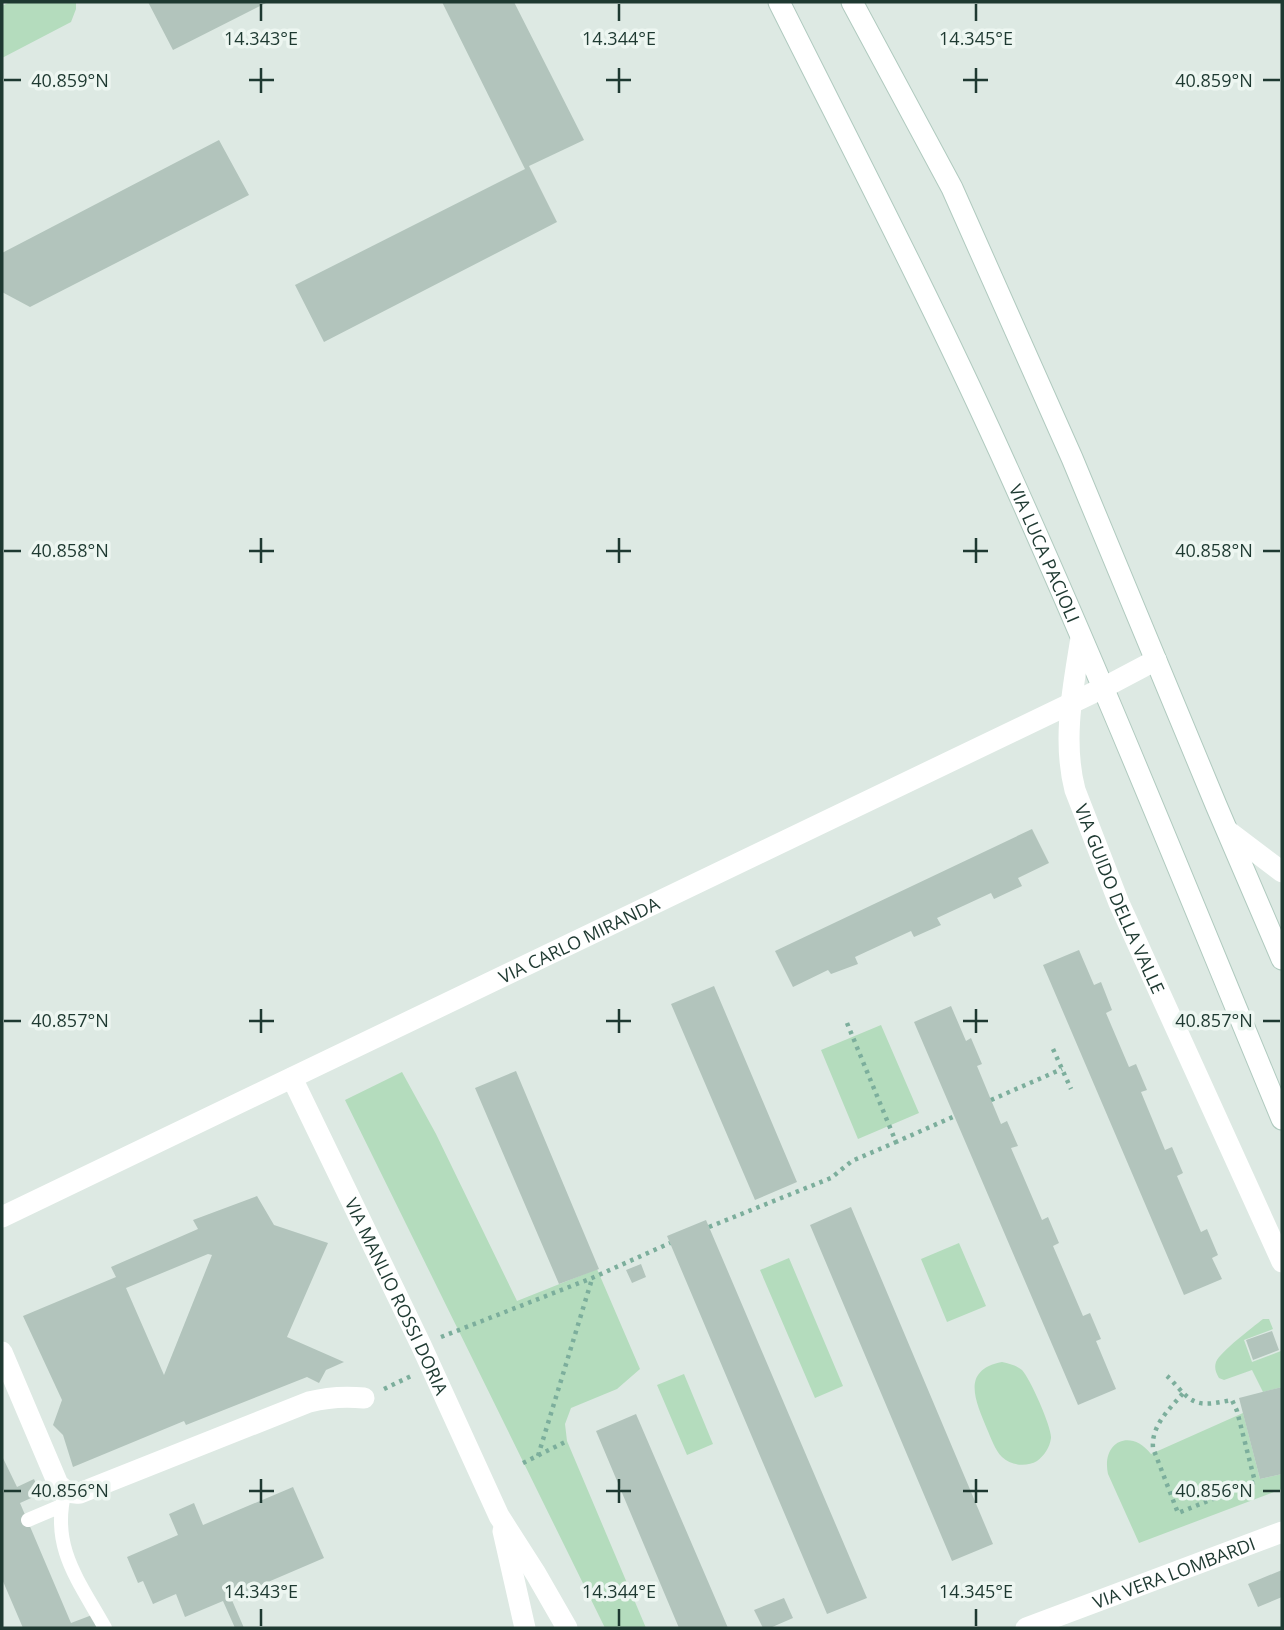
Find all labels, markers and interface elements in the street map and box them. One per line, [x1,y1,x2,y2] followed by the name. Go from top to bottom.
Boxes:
[224,26,298,50] text: 14.343°E
[582,26,656,50] text: 14.344°E
[939,26,1013,50] text: 14.345°E
[31,68,109,92] text: 40.859°N
[1175,68,1253,92] text: 40.859°N
[1004,480,1086,626] street label: VIA LUCA PACIOLI
[31,538,109,562] text: 40.858°N
[1175,538,1253,562] text: 40.858°N
[1070,800,1171,997] street label: VIA GUIDO DELLA VALLE
[495,891,664,989] street label: VIA CARLO MIRANDA
[31,1008,109,1032] text: 40.857°N
[1175,1008,1253,1032] text: 40.857°N
[340,1194,454,1399] street label: VIA MANLIO ROSSI DORIA
[31,1478,109,1502] text: 40.856°N
[1175,1478,1253,1502] text: 40.856°N
[1089,1531,1259,1614] street label: VIA VERA LOMBARDI
[224,1579,298,1603] text: 14.343°E
[582,1579,656,1603] text: 14.344°E
[939,1579,1013,1603] text: 14.345°E

